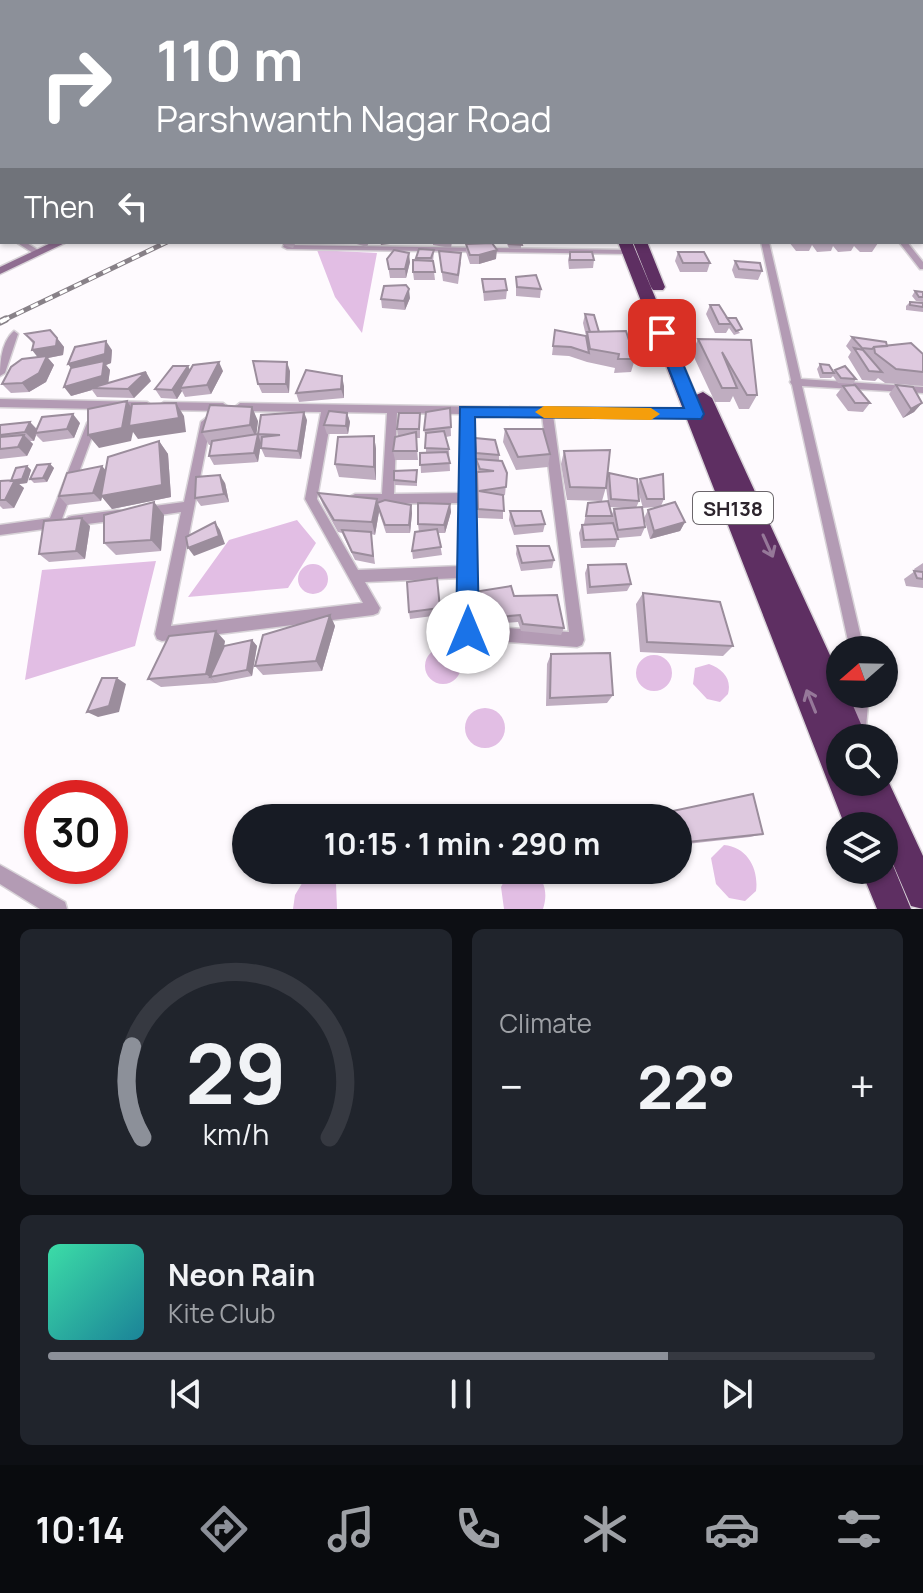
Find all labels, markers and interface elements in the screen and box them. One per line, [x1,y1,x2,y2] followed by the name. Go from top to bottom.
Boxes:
[156,21,303,98] text: 110 m
[24,32,128,136] icon: right
[156,94,552,143] text: Parshwanth Nagar Road
[111,184,155,228] icon: left
[24,186,95,227] text: Then
[628,299,696,367] pin
[640,311,684,355] icon: arrive
[693,492,773,524] road number: SH138
[761,534,776,558] one-way arrow
[426,590,510,674] position arrow
[826,636,898,708] north arrow
[826,636,898,884] map controls
[803,689,817,714] one-way arrow
[826,724,898,796] button: search
[24,780,128,884] speed limit sign: 30
[826,812,898,884] button: layers
[324,823,600,864] text: 10:15 · 1 min · 290 m
[500,1005,592,1041] text: Climate
[185,1015,286,1129] text: 29
[637,1045,736,1127] text: 22°
[500,1056,523,1116] text: −
[850,1056,875,1116] text: +
[203,1115,269,1154] text: km/h
[168,1254,315,1295] text: Neon Rain
[168,1295,275,1331] text: Kite Club
[164,1372,208,1416] icon: previous
[439,1372,483,1416] icon: pause
[715,1372,759,1416] icon: next
[196,1501,252,1557] icon: directions
[323,1501,379,1557] icon: music
[450,1501,506,1557] icon: phone
[577,1501,633,1557] icon: climate
[704,1501,760,1557] icon: car
[831,1501,887,1557] icon: filters
[36,1505,125,1554] text: 10:14

